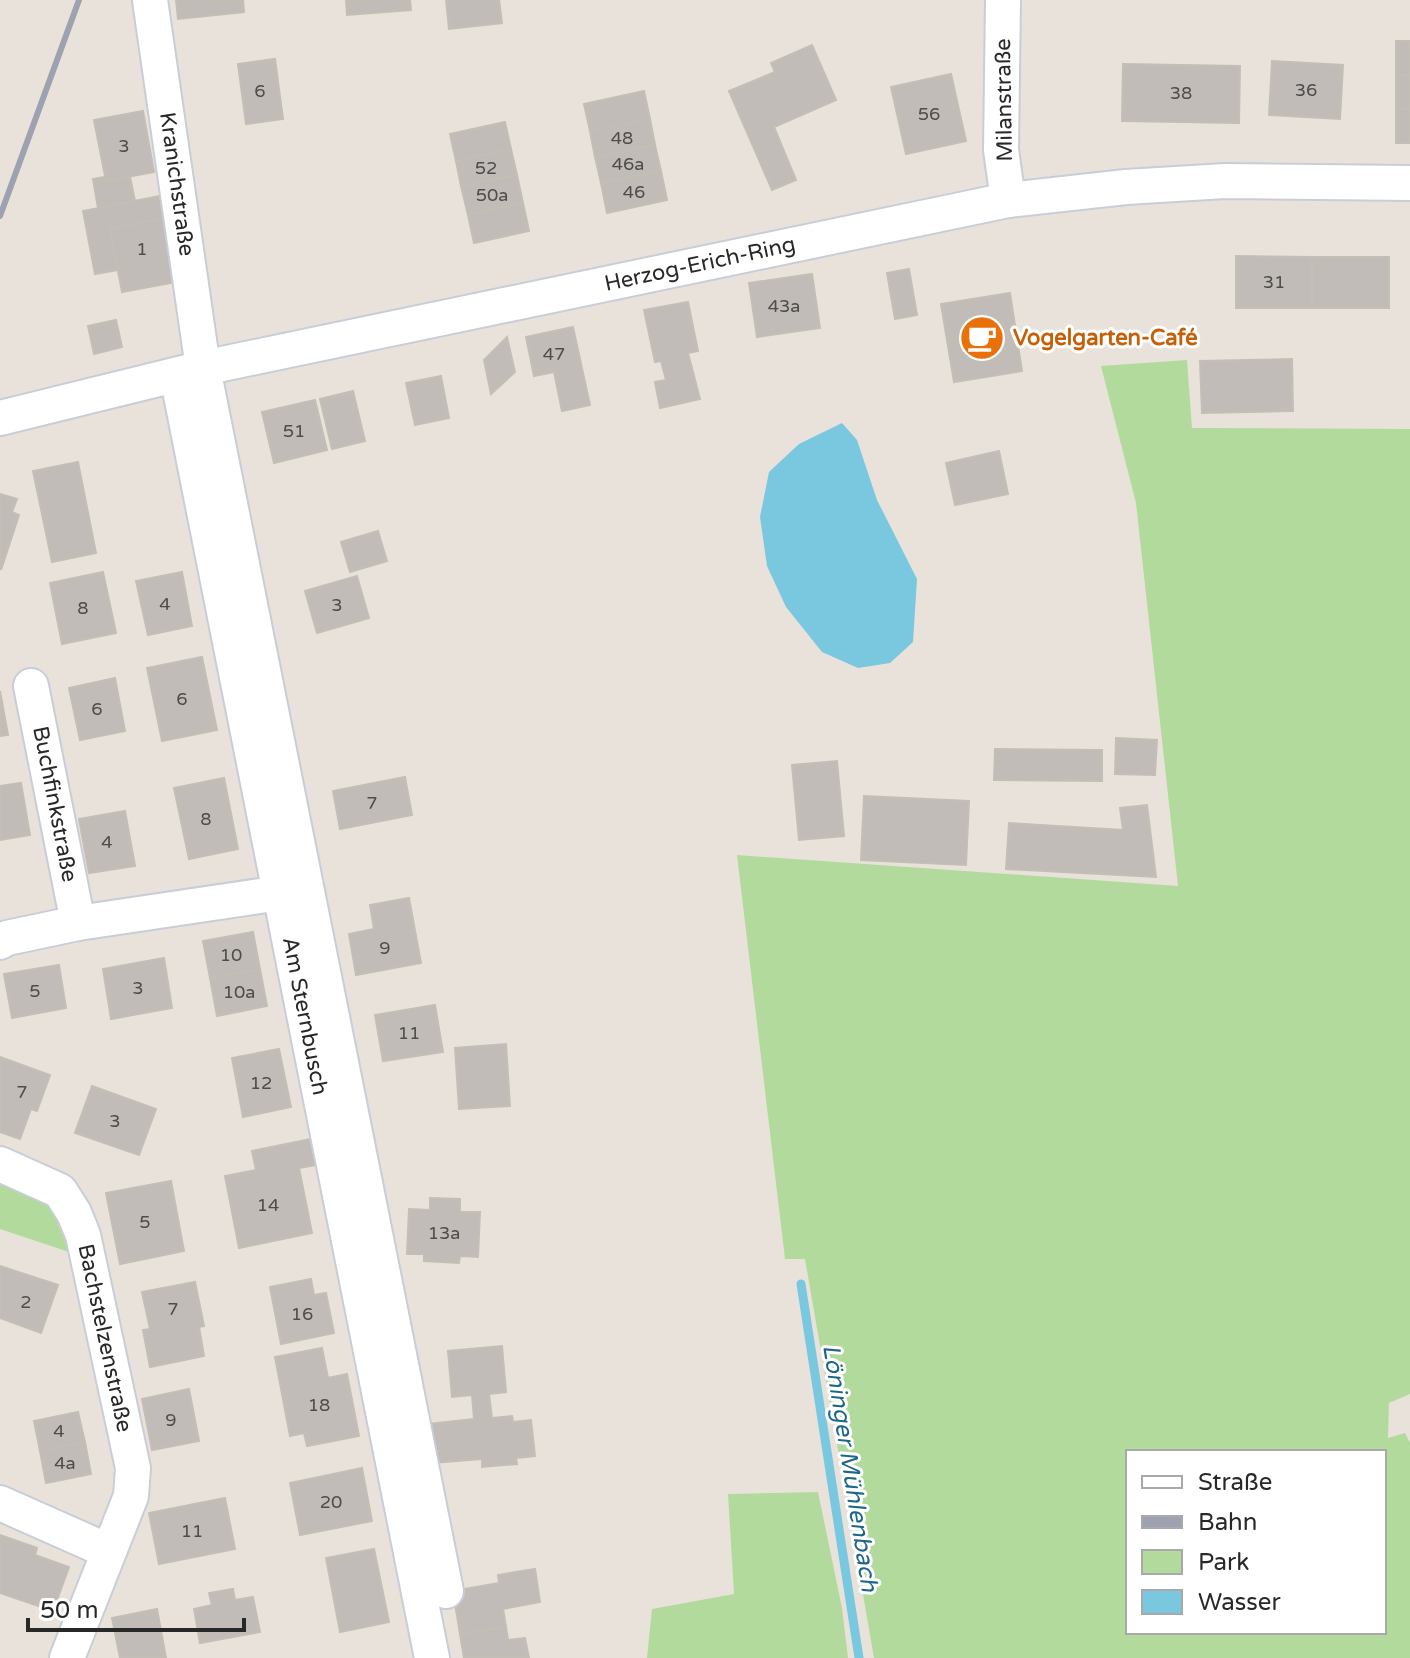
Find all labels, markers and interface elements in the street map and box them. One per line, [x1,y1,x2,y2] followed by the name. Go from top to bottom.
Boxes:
[990,38,1018,162] street label: Milanstraße
[1295,79,1317,101] house number: 36
[254,80,266,102] house number: 6
[1170,82,1192,104] house number: 38
[918,103,940,125] house number: 56
[154,110,200,258] street label: Kranichstraße
[611,127,633,149] house number: 48
[118,135,130,157] house number: 3
[612,153,644,175] house number: 46a
[475,157,497,179] house number: 52
[623,181,645,203] house number: 46
[476,184,508,206] house number: 50a
[602,231,798,297] street label: Herzog-Erich-Ring
[136,238,148,260] house number: 1
[1263,271,1285,293] house number: 31
[768,295,800,317] house number: 43a
[958,314,1006,362] cafe icon: Vogelgarten-Café
[1013,325,1198,351] place label: Vogelgarten-Café
[543,343,565,365] house number: 47
[283,420,305,442] house number: 51
[159,593,171,615] house number: 4
[331,594,343,616] house number: 3
[77,597,89,619] house number: 8
[176,688,188,710] house number: 6
[91,698,103,720] house number: 6
[27,724,83,884] street label: Buchfinkstraße
[366,792,378,814] house number: 7
[200,808,212,830] house number: 8
[101,831,113,853] house number: 4
[277,935,333,1097] street label: Am Sternbusch
[379,937,391,959] house number: 9
[220,944,242,966] house number: 10
[132,977,144,999] house number: 3
[29,980,41,1002] house number: 5
[223,981,255,1003] house number: 10a
[398,1022,420,1044] house number: 11
[250,1072,272,1094] house number: 12
[16,1081,28,1103] house number: 7
[109,1110,121,1132] house number: 3
[257,1194,279,1216] house number: 14
[139,1211,151,1233] house number: 5
[428,1222,460,1244] house number: 13a
[72,1242,138,1434] street label: Bachstelzenstraße
[20,1291,32,1313] house number: 2
[167,1298,179,1320] house number: 7
[291,1303,313,1325] house number: 16
[816,1342,884,1595] water label: Löninger Mühlenbach
[308,1394,330,1416] house number: 18
[165,1409,177,1431] house number: 9
[53,1420,65,1442] house number: 4
[1126,1450,1386,1634] legend
[54,1452,76,1474] house number: 4a
[1198,1468,1272,1497] text: Straße
[320,1491,342,1513] house number: 20
[1198,1508,1257,1537] text: Bahn
[181,1520,203,1542] house number: 11
[1198,1548,1249,1577] text: Park
[28,1582,244,1632] scale bar
[1198,1588,1281,1617] text: Wasser
[40,1596,98,1625] text: 50 m

